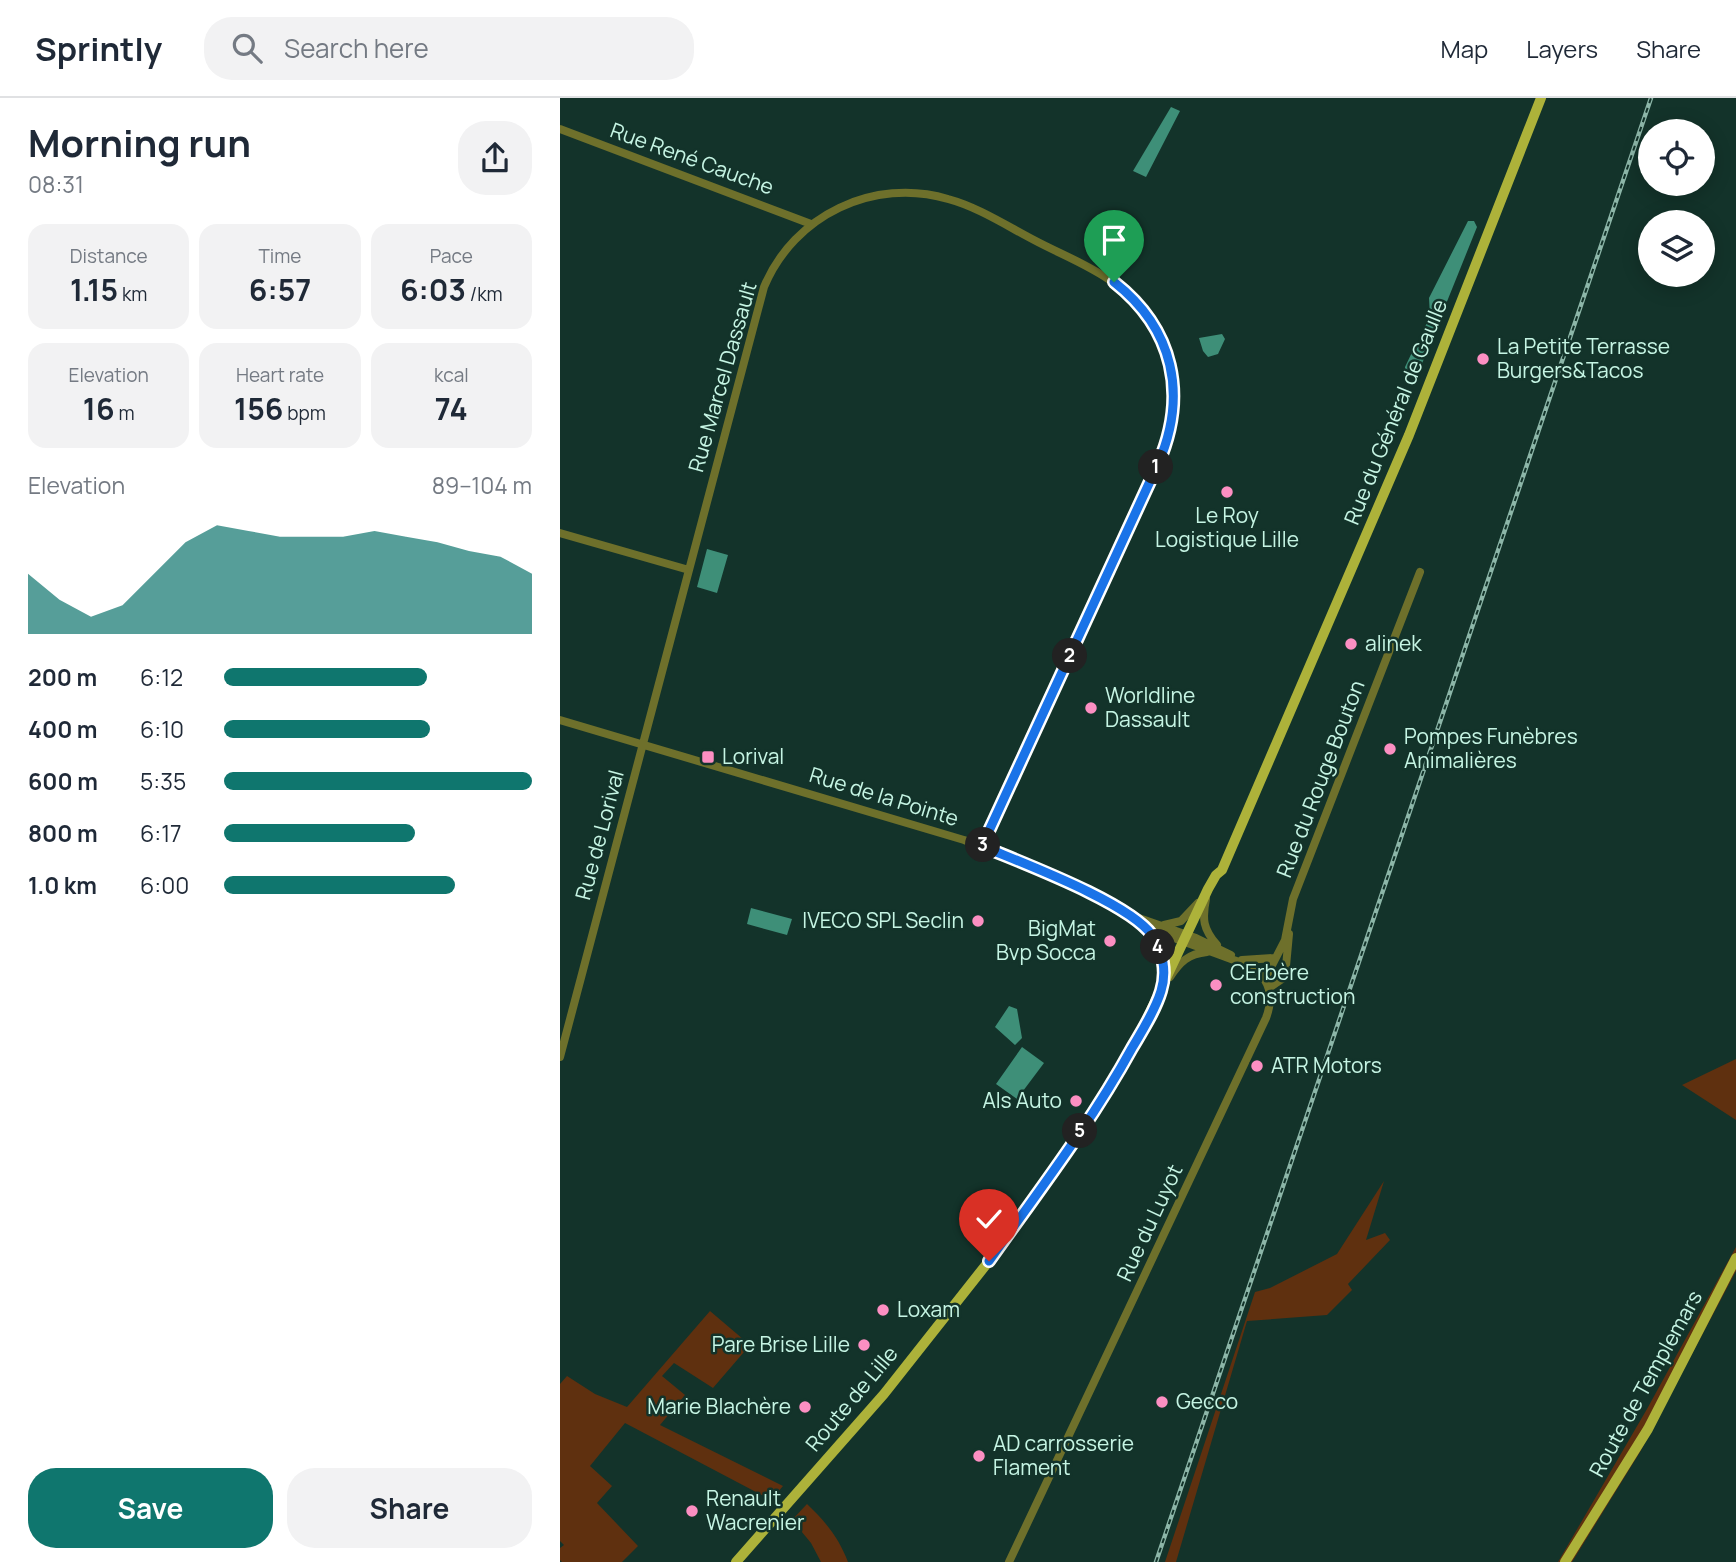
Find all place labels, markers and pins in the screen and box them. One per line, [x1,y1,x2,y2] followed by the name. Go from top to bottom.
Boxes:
[1084,210,1144,282] pin
[1497,332,1670,384] place label: La Petite Terrasse Burgers&Tacos
[1475,351,1491,367] marker: La Petite Terrasse Burgers&Tacos
[1138,450,1174,484] pin: 1
[1219,484,1235,500] marker: Le Roy Logistique Lille
[1155,501,1299,553] place label: Le Roy Logistique Lille
[1365,629,1422,657] place label: alinek
[1343,636,1359,652] marker: alinek
[1052,638,1088,674] pin: 2
[1105,681,1195,733] place label: Worldline Dassault
[1083,700,1099,716] marker: Worldline Dassault
[1404,722,1578,774] place label: Pompes Funèbres Animalières
[1382,741,1398,757] marker: Pompes Funèbres Animalières
[722,742,784,770] place label: Lorival
[700,749,716,765] marker: Lorival
[966,828,1000,862] pin: 3
[802,906,964,934] place label: IVECO SPL Seclin
[970,913,986,929] marker: IVECO SPL Seclin
[996,914,1096,966] place label: BigMat Bvp Socca
[1140,930,1176,964] pin: 4
[1102,933,1118,949] marker: BigMat Bvp Socca
[1230,958,1356,1010] place label: CErbère construction
[1208,977,1224,993] marker: CErbère construction
[1271,1051,1382,1079] place label: ATR Motors
[1249,1058,1265,1074] marker: ATR Motors
[982,1086,1062,1114] place label: Als Auto
[1068,1093,1084,1109] marker: Als Auto
[1063,1114,1098,1148] pin: 5
[959,1189,1019,1261] pin
[897,1295,960,1323] place label: Loxam
[875,1302,891,1318] marker: Loxam
[712,1330,850,1358] place label: Pare Brise Lille
[856,1337,872,1353] marker: Pare Brise Lille
[1176,1387,1238,1415] place label: Gecco
[647,1392,791,1420] place label: Marie Blachère
[1154,1394,1170,1410] marker: Gecco
[797,1399,813,1415] marker: Marie Blachère
[993,1429,1134,1481] place label: AD carrosserie Flament
[971,1448,987,1464] marker: AD carrosserie Flament
[706,1484,805,1536] place label: Renault Wacrenier
[684,1503,700,1519] marker: Renault Wacrenier

